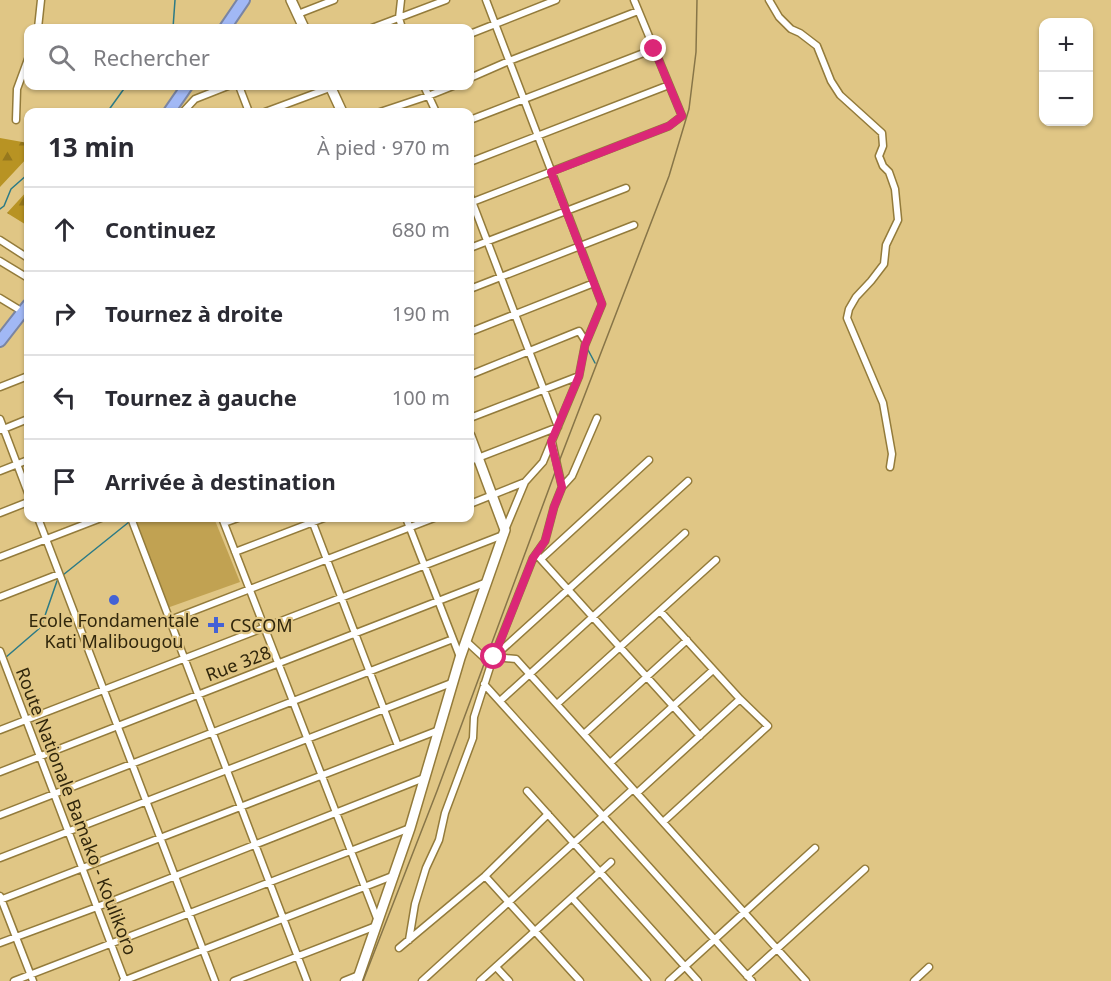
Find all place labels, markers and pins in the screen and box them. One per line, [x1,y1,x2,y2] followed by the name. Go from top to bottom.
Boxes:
[107,593,121,607] marker: Ecole Fondamentale Kati Malibougou
[28,608,200,653] place label: Ecole Fondamentale Kati Malibougou
[230,613,293,637] place label: CSCOM
[207,616,225,634] marker: CSCOM

